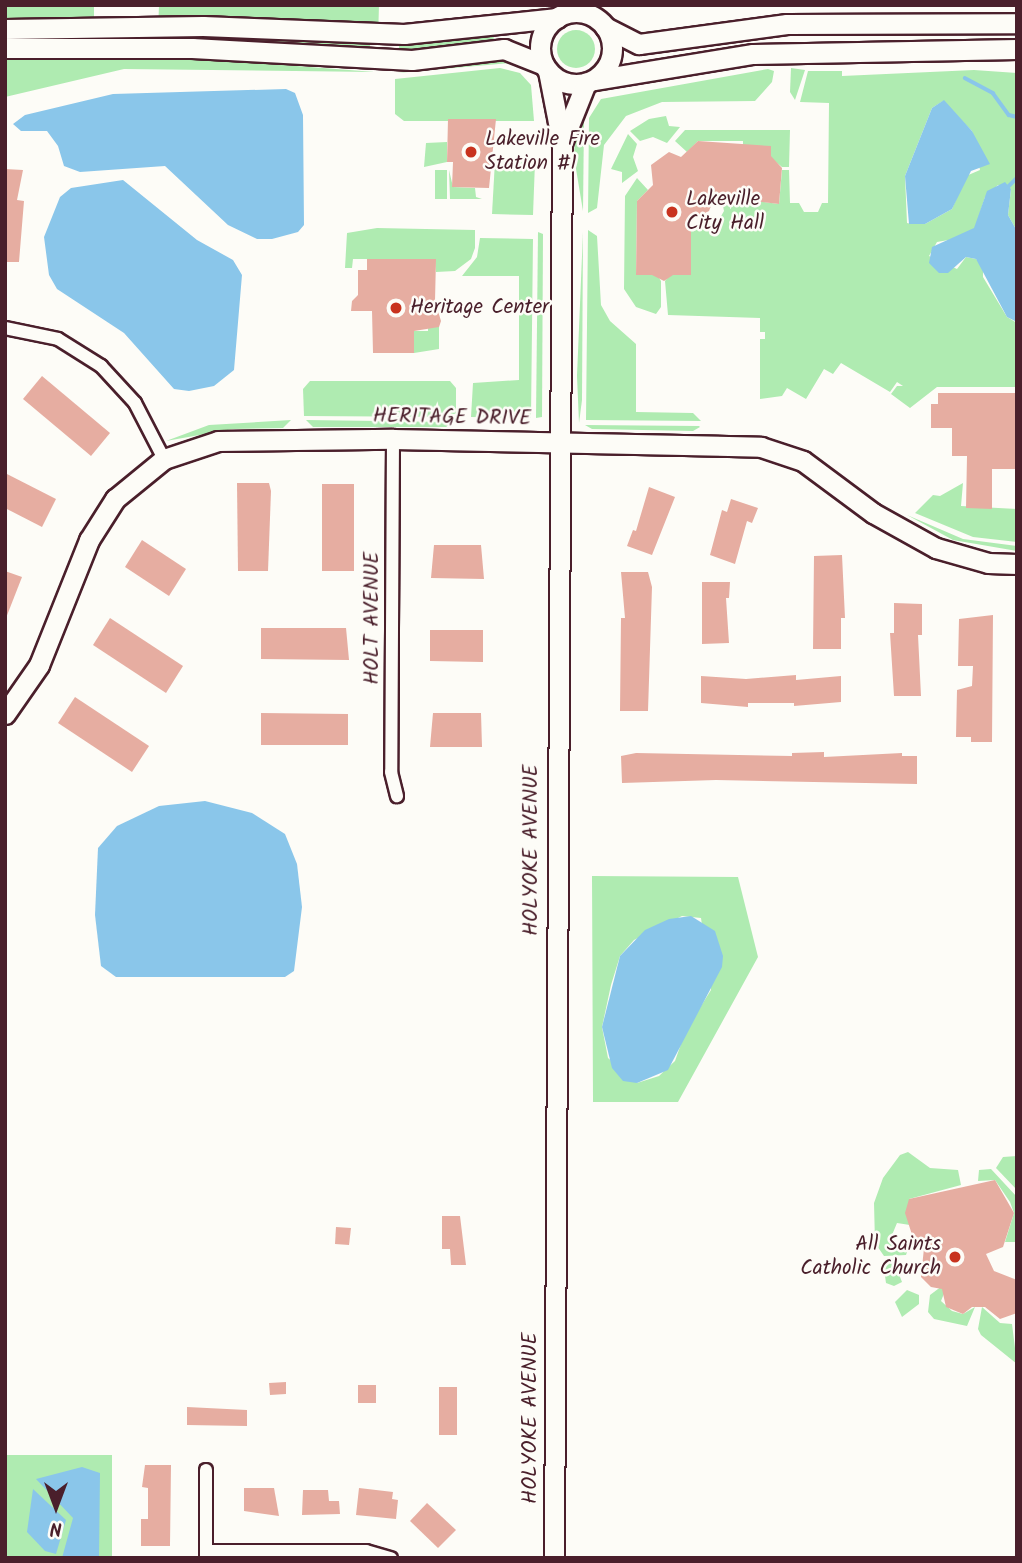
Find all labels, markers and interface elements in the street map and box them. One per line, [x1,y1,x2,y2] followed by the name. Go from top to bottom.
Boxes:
[485,127,600,177] place label: Lakeville Fire Station #1
[463,144,479,160] marker: Lakeville Fire Station #1
[686,187,764,237] place label: Lakeville City Hall
[664,204,680,220] marker: Lakeville City Hall
[410,295,549,321] place label: Heritage Center
[388,300,404,316] marker: Heritage Center
[373,404,531,432] street label: HERITAGE DRIVE
[360,551,386,685] street label: HOLT AVENUE
[519,764,545,936] street label: HOLYOKE AVENUE
[800,1232,941,1282] place label: All Saints Catholic Church
[947,1249,963,1265] marker: All Saints Catholic Church
[518,1332,544,1504] street label: HOLYOKE AVENUE
[21,1472,91,1542] north arrow
[50,1513,62,1543] text: N

